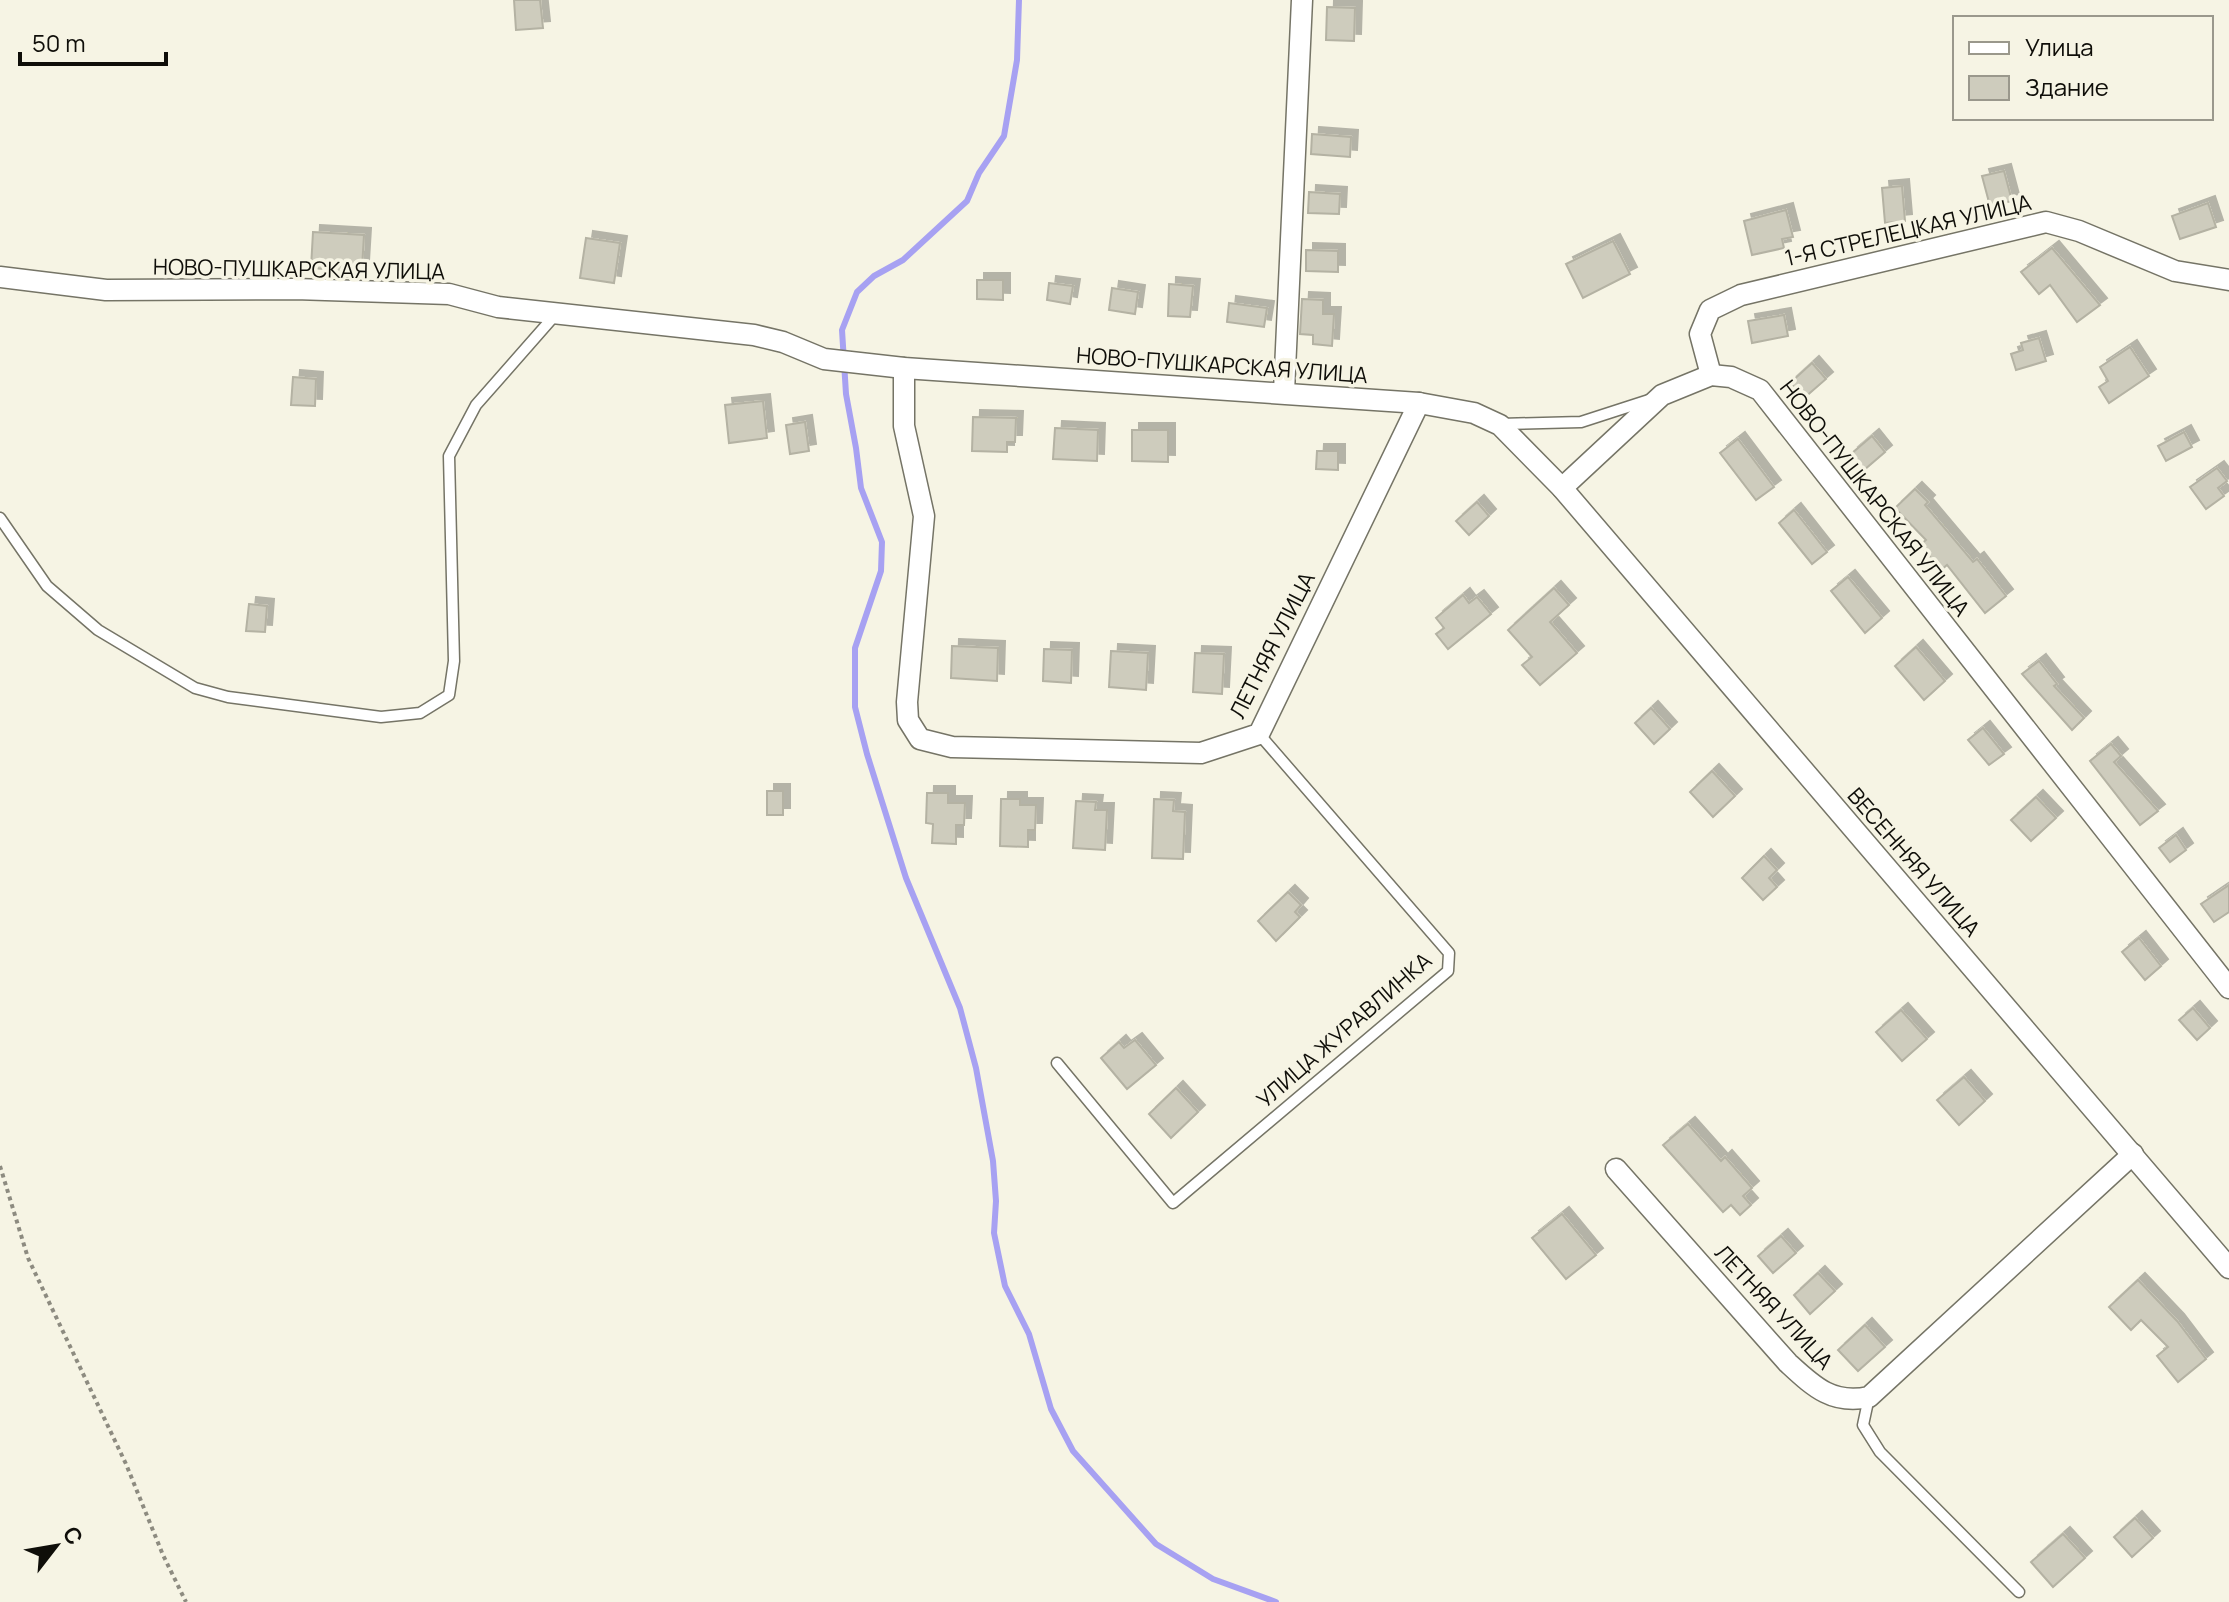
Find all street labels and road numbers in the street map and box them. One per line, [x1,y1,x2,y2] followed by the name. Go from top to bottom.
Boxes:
[1782,187,2034,273] street label: 1-Я СТРЕЛЕЦКАЯ УЛИЦА
[153,251,445,287] street label: НОВО-ПУШКАРСКАЯ УЛИЦА
[1075,340,1369,390] street label: НОВО-ПУШКАРСКАЯ УЛИЦА
[1773,374,1977,622] street label: НОВО-ПУШКАРСКАЯ УЛИЦА
[1222,567,1322,723] street label: ЛЕТНЯЯ УЛИЦА
[1841,781,1987,943] street label: ВЕСЕННЯЯ УЛИЦА
[1250,946,1438,1114] street label: УЛИЦА ЖУРАВЛИНКА
[1708,1238,1840,1376] street label: ЛЕТНЯЯ УЛИЦА

